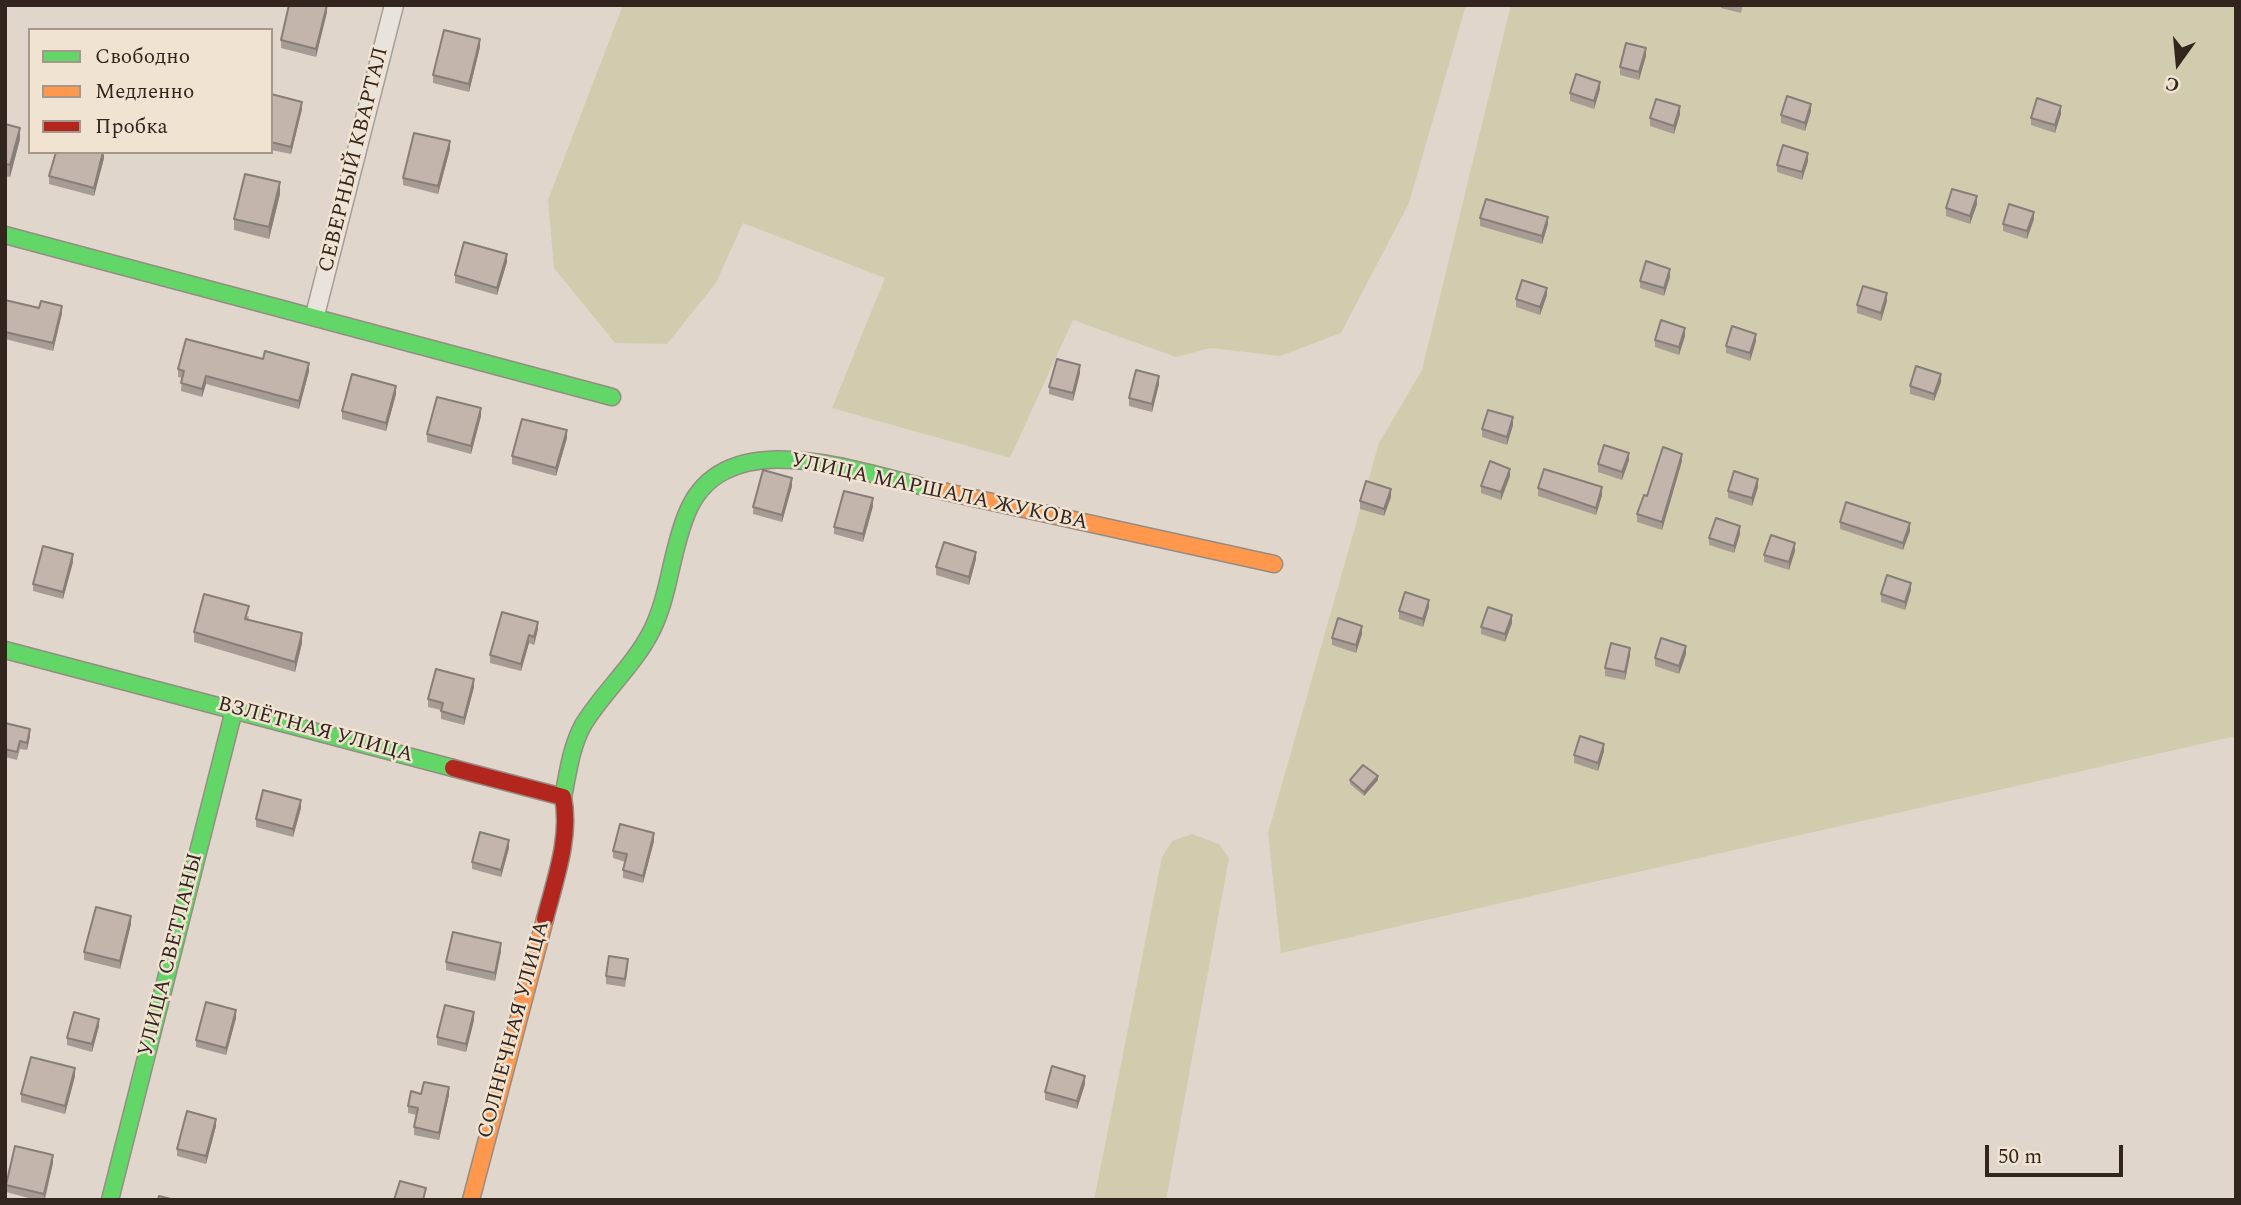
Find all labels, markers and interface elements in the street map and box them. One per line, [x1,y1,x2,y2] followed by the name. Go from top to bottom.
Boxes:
[28,28,273,154] legend
[2143,28,2213,98] north arrow
[95,41,190,73] text: Свободно
[315,45,395,275] street label: СЕВЕРНЫЙ КВАРТАЛ
[2162,68,2183,100] text: С
[95,76,194,108] text: Медленно
[95,111,168,143] text: Пробка
[788,449,1090,537] street label: УЛИЦА МАРШАЛА ЖУКОВА
[214,693,416,769] street label: ВЗЛЁТНАЯ УЛИЦА
[135,851,209,1059] street label: УЛИЦА СВЕТЛАНЫ
[474,919,556,1141] street label: СОЛНЕЧНАЯ УЛИЦА
[1989,1132,2127,1176] scale bar
[1998,1141,2042,1173] text: 50 m

